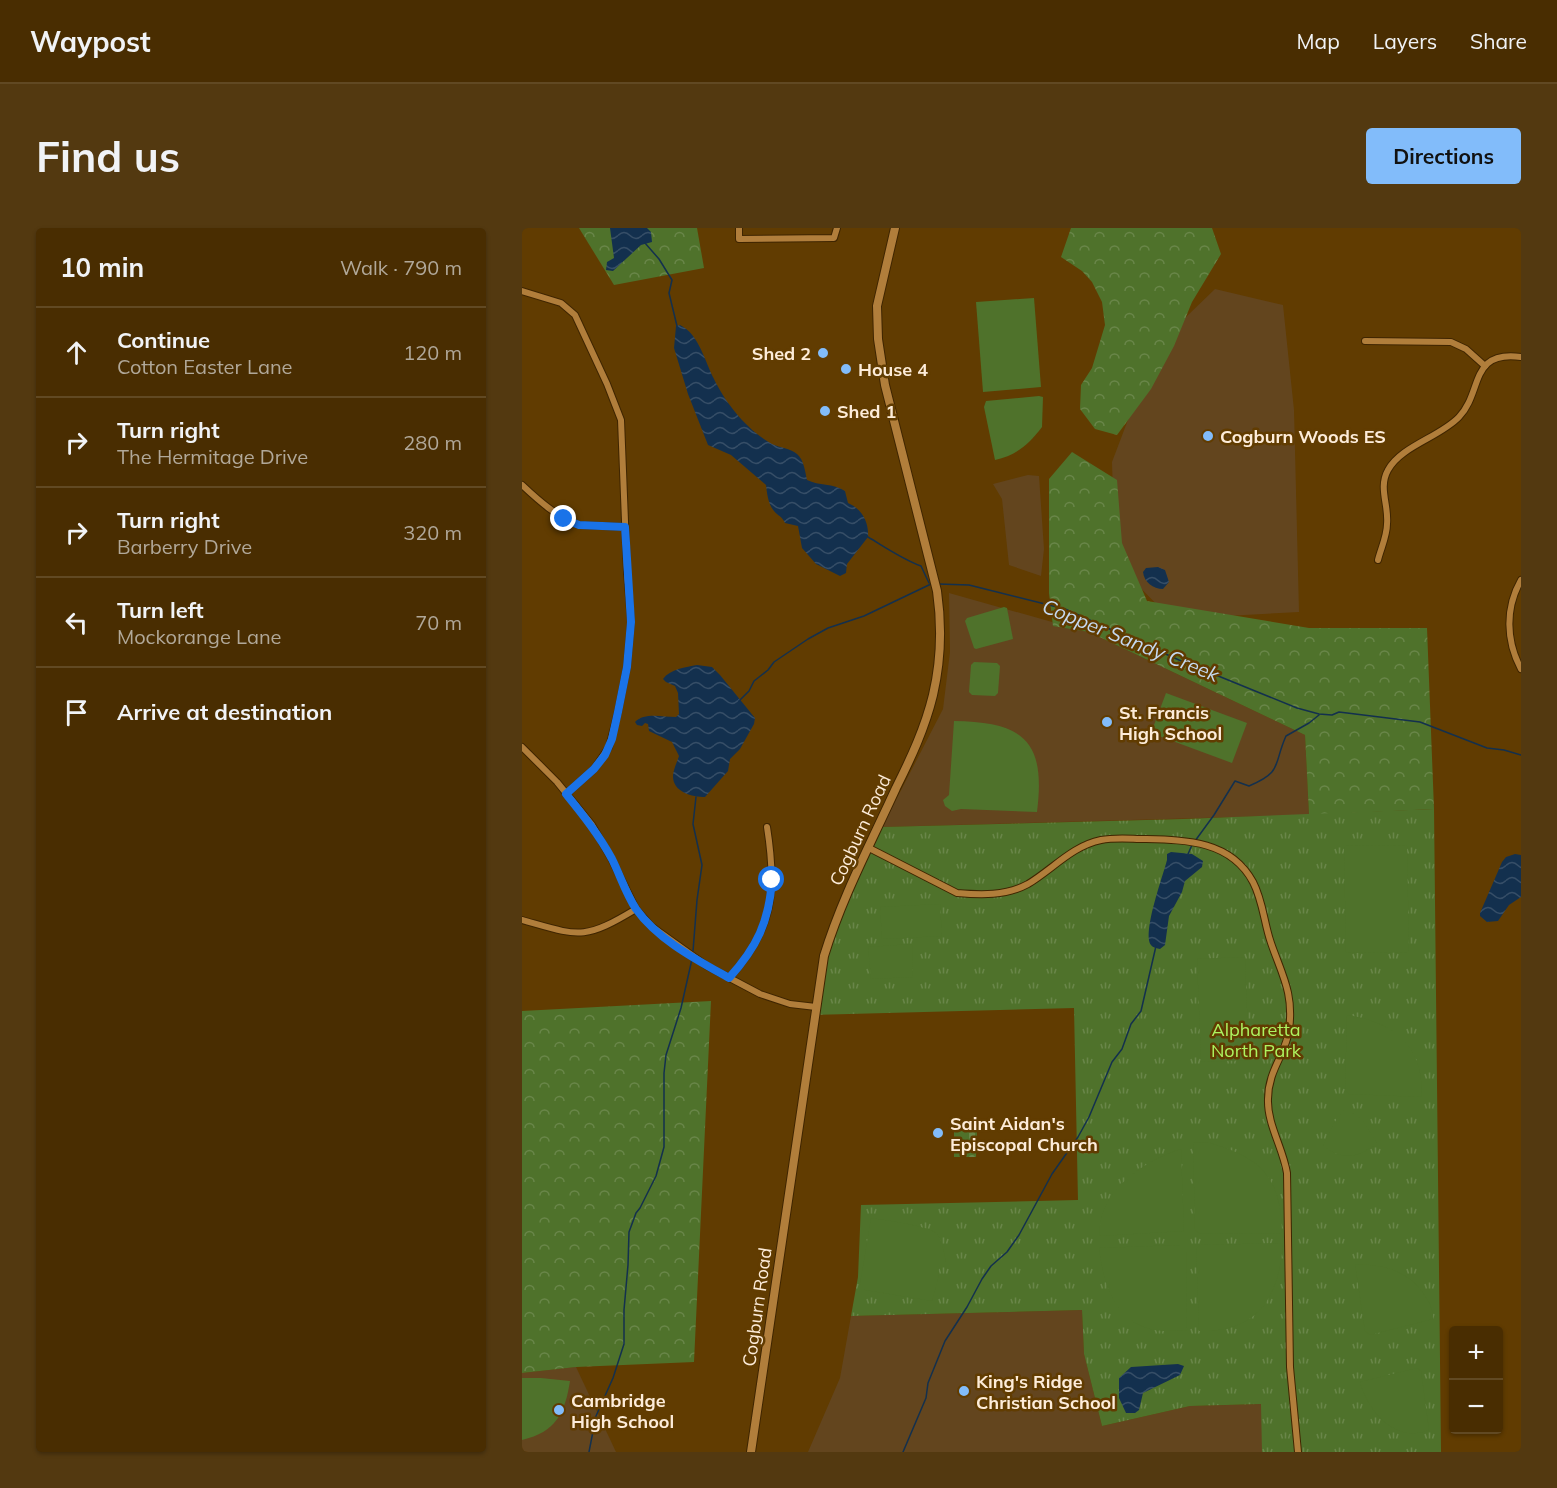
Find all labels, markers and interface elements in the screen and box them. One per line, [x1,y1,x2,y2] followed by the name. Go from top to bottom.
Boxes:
[30,24,151,59] text: Waypost
[1297,28,1340,54] text: Map
[1373,28,1437,54] text: Layers
[1470,28,1527,54] text: Share
[1366,128,1521,184] button: Directions
[36,130,180,183] text: Find us
[60,251,144,284] text: 10 min
[340,255,462,280] text: Walk · 790 m
[117,326,210,354] text: Continue
[60,336,93,369] icon: ahead
[403,340,462,365] text: 120 m
[752,342,811,365] place label: Shed 2
[816,346,830,360] marker: Shed 2
[117,354,292,379] text: Cotton Easter Lane
[858,358,928,381] place label: House 4
[839,362,853,376] marker: House 4
[837,400,896,423] place label: Shed 1
[818,404,832,418] marker: Shed 1
[117,416,220,444] text: Turn right
[1220,425,1386,448] place label: Cogburn Woods ES
[60,426,93,459] icon: right
[1201,429,1215,443] marker: Cogburn Woods ES
[403,430,462,455] text: 280 m
[117,444,308,469] text: The Hermitage Drive
[550,505,576,531] route end
[117,506,220,534] text: Turn right
[60,516,93,549] icon: right
[403,520,462,545] text: 320 m
[117,534,252,559] text: Barberry Drive
[1039,593,1224,687] water label: Copper Sandy Creek
[117,596,204,624] text: Turn left
[60,606,93,639] icon: left
[415,610,462,635] text: 70 m
[117,624,282,649] text: Mockorange Lane
[60,696,93,729] icon: arrive
[117,698,332,726] text: Arrive at destination
[1119,701,1222,745] place label: St. Francis High School
[1100,715,1114,729] marker: St. Francis High School
[824,771,896,889] street label: Cogburn Road
[758,866,784,892] route start
[1211,1018,1302,1062] park label: Alpharetta North Park
[950,1112,1098,1156] place label: Saint Aidan's Episcopal Church
[931,1126,945,1140] marker: Saint Aidan's Episcopal Church
[737,1246,777,1368] street label: Cogburn Road
[1449,1326,1503,1434] map controls
[1449,1326,1503,1380] button: +
[976,1370,1116,1414] place label: King's Ridge Christian School
[1449,1380,1503,1434] button: −
[957,1384,971,1398] marker: King's Ridge Christian School
[571,1389,674,1433] place label: Cambridge High School
[552,1403,566,1417] marker: Cambridge High School

